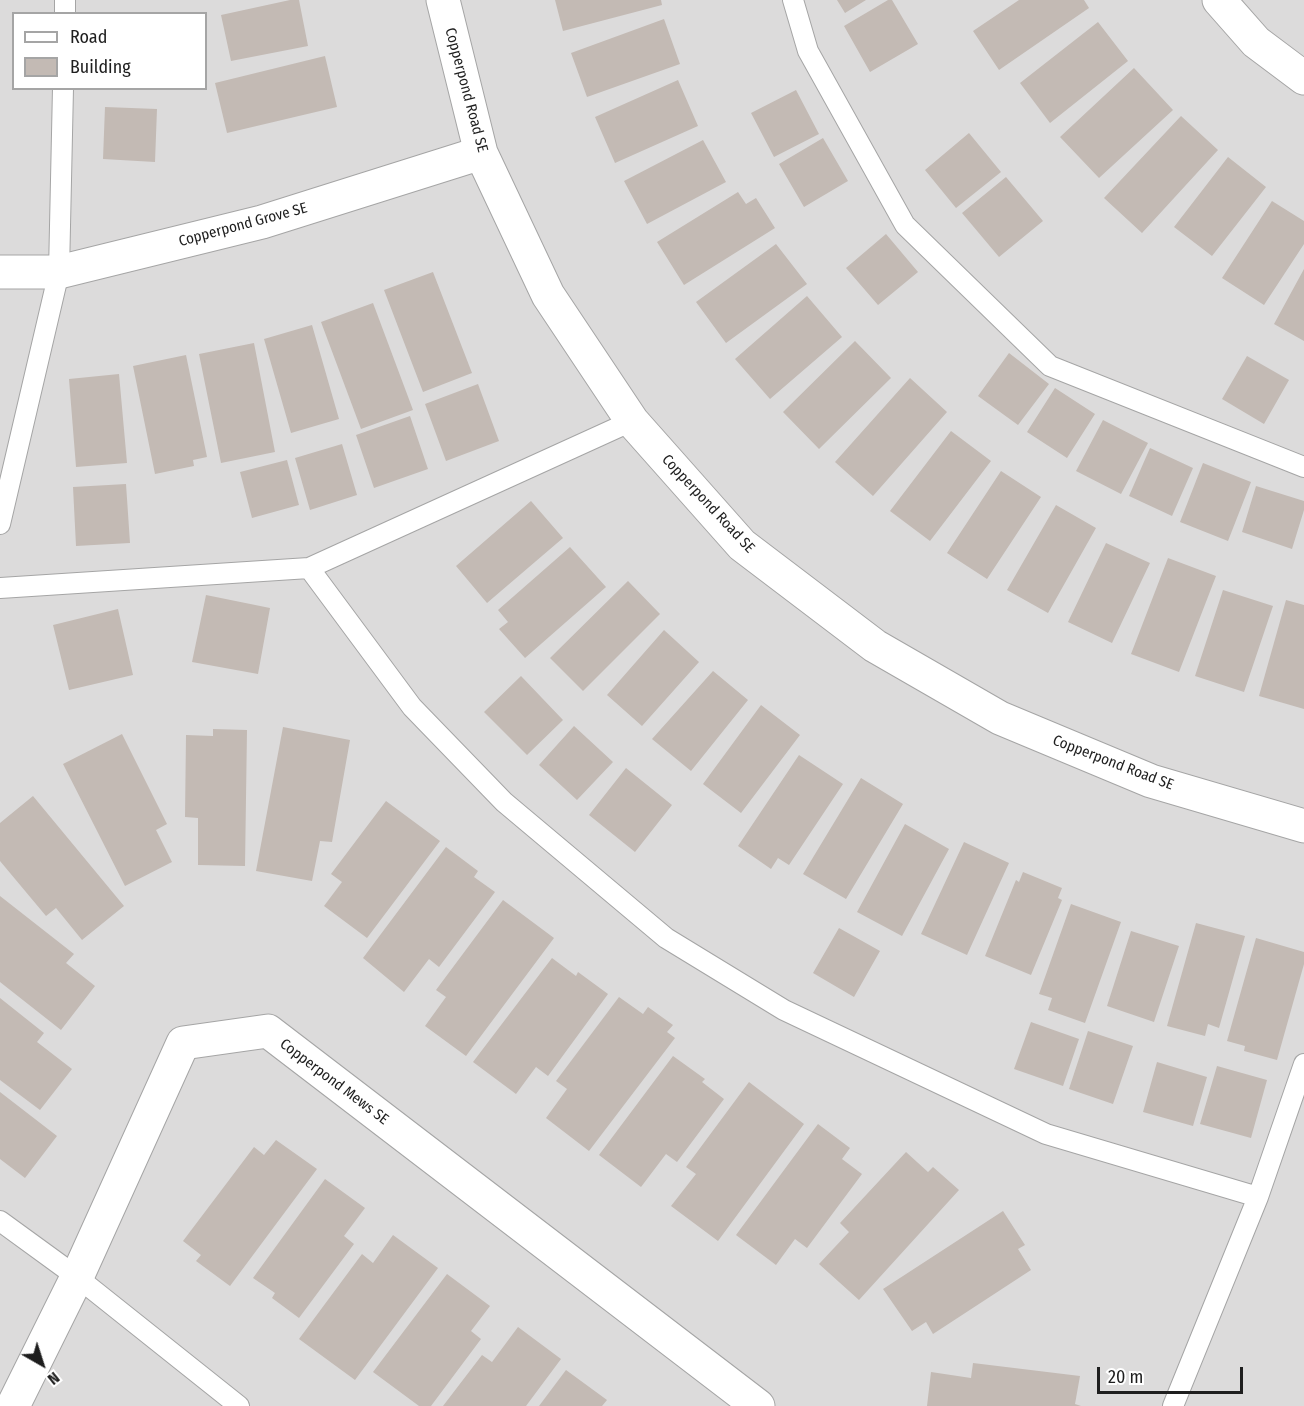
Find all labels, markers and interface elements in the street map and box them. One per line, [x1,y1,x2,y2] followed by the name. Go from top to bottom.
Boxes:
[12,12,207,90] legend
[70,26,107,48] text: Road
[441,26,491,154] street label: Copperpond Road SE
[70,56,131,78] text: Building
[177,199,309,251] street label: Copperpond Grove SE
[658,451,758,557] street label: Copperpond Road SE
[1050,732,1176,794] street label: Copperpond Road SE
[276,1035,392,1129] street label: Copperpond Mews SE
[12,1334,72,1394] north arrow
[1100,1355,1246,1393] scale bar
[1108,1366,1143,1388] text: 20 m
[44,1368,63,1389] text: N

